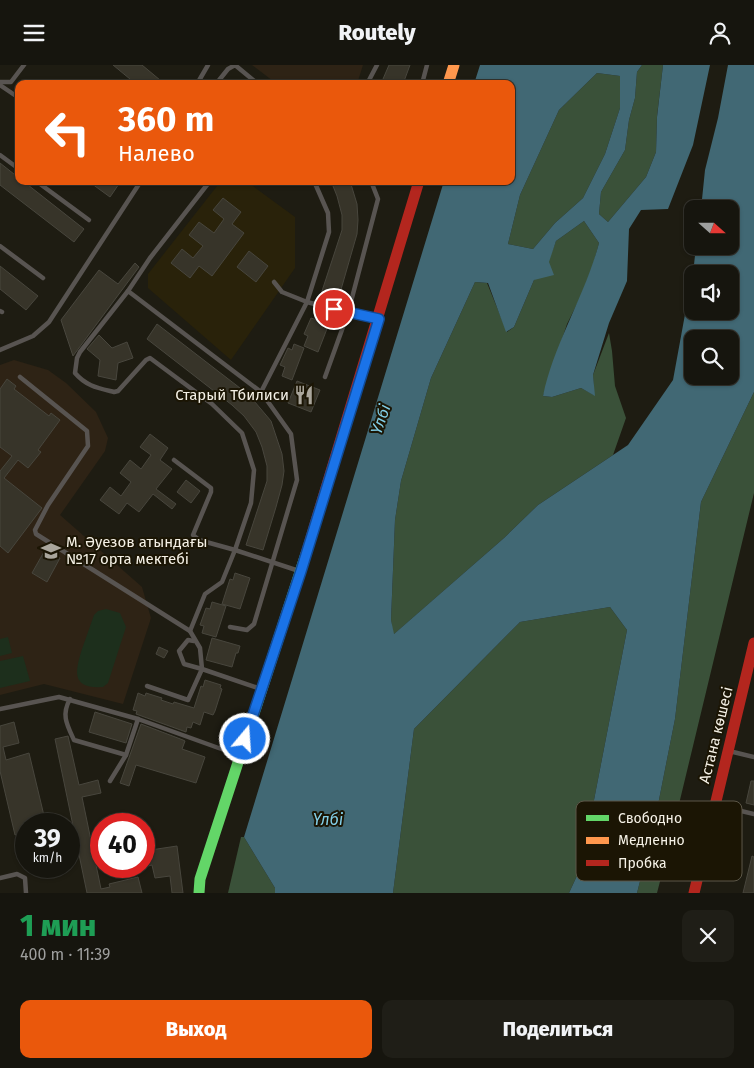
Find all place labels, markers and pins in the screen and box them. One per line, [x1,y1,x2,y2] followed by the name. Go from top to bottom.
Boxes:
[313,288,355,330] pin
[293,384,315,406] restaurant icon: Старый Тбилиси
[175,386,289,404] place label: Старый Тбилиси
[66,533,207,568] place label: М. Әуезов атындағы №17 орта мектебі
[40,540,62,562] school or university icon: М. Әуезов атындағы №17 орта мектебі

